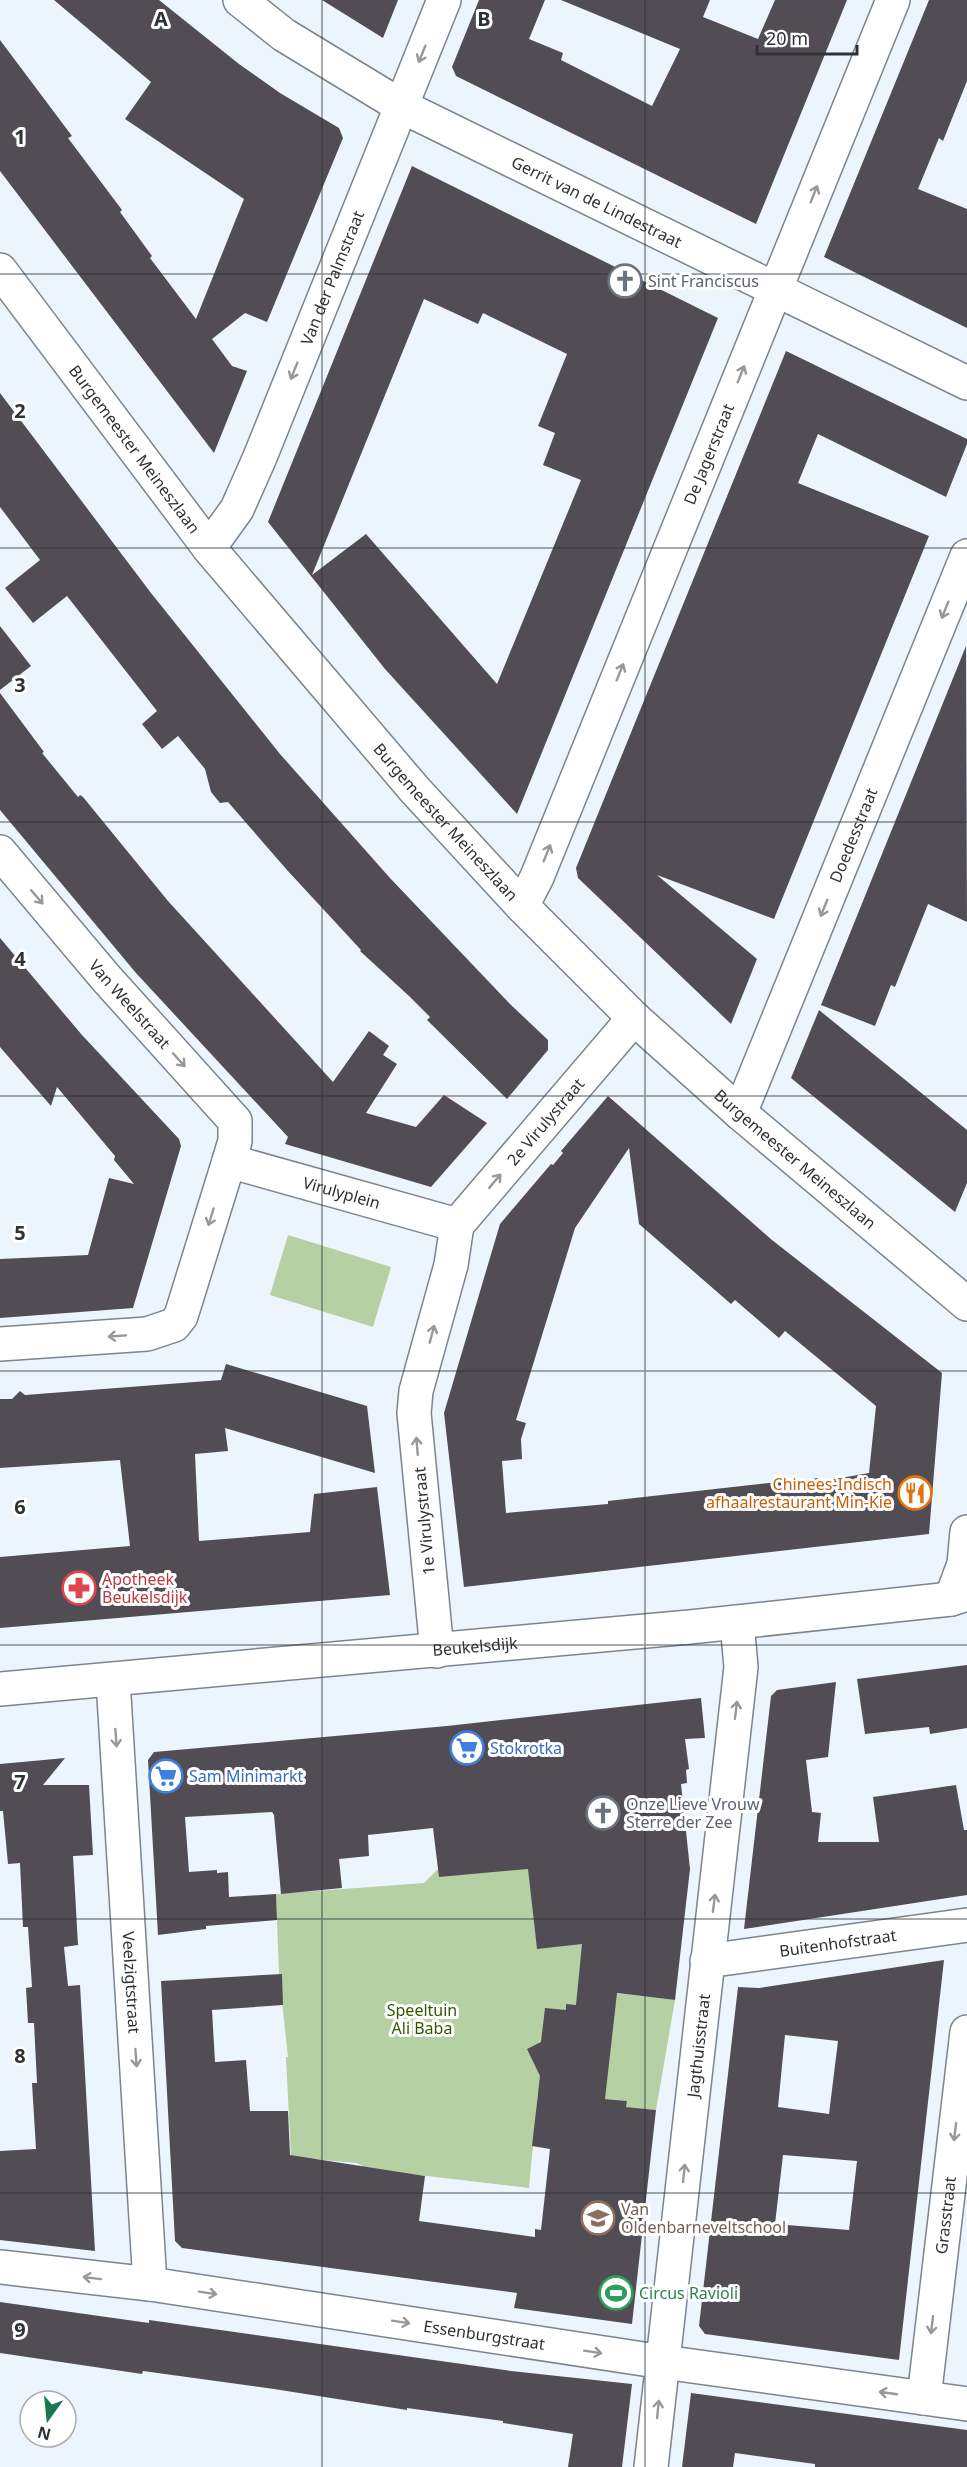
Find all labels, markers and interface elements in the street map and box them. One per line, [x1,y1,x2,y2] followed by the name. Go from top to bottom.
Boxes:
[154,5,168,32] text: A
[477,5,491,32] text: B
[757,18,858,56] scale bar
[766,26,808,50] text: 20 m
[416,44,427,63] one-way arrow
[14,123,26,150] text: 1
[508,151,686,253] street label: Gerrit van de Lindestraat
[809,185,820,204] one-way arrow
[295,207,369,348] street label: Van der Palmstraat
[607,263,643,299] church icon: Sint Franciscus
[648,270,759,292] place label: Sint Franciscus
[64,360,205,538] street label: Burgemeester Meineszlaan
[288,362,299,380] one-way arrow
[736,366,747,384] one-way arrow
[14,397,26,424] text: 2
[678,400,739,508] street label: De Jagerstraat
[939,600,950,619] one-way arrow
[615,663,626,682] one-way arrow
[14,671,26,698] text: 3
[369,738,523,906] street label: Burgemeester Meineszlaan
[824,784,882,886] street label: Doedesstraat
[542,844,553,862] one-way arrow
[30,889,43,905] one-way arrow
[818,898,829,916] one-way arrow
[14,945,26,972] text: 4
[84,955,176,1054] street label: Van Weelstraat
[172,1052,186,1067] one-way arrow
[502,1073,589,1170] street label: 2e Virulystraat
[710,1084,881,1234] street label: Burgemeester Meineszlaan
[300,1171,383,1214] street label: Virulyplein
[488,1174,502,1189] one-way arrow
[205,1207,216,1226] one-way arrow
[14,1219,26,1246] text: 5
[426,1325,438,1344] one-way arrow
[108,1331,128,1342] one-way arrow
[411,1437,422,1457] one-way arrow
[408,1466,440,1576] street label: 1e Virulystraat
[706,1473,892,1513] place label: Chinees-Indisch afhaalrestaurant Min-Kie
[897,1475,933,1511] restaurant icon: Chinees-Indisch afhaalrestaurant Min-Kie
[14,1493,26,1520] text: 6
[102,1568,188,1608] place label: Apotheek Beukelsdijk
[61,1570,97,1606] pharmacy icon: Apotheek Beukelsdijk
[432,1631,519,1661] street label: Beukelsdijk
[731,1700,742,1720] one-way arrow
[111,1727,122,1747] one-way arrow
[449,1730,485,1766] supermarket icon: Stokrotka
[490,1737,562,1759] place label: Stokrotka
[148,1758,184,1794] supermarket icon: Sam Minimarkt
[189,1765,304,1787] place label: Sam Minimarkt
[14,1768,26,1795] text: 7
[626,1793,760,1833] place label: Onze Lieve Vrouw Sterre der Zee
[585,1795,621,1831] church icon: Onze Lieve Vrouw Sterre der Zee
[709,1894,720,1914] one-way arrow
[778,1924,898,1962] street label: Buitenhofstraat
[117,1931,146,2034] street label: Veelzigtstraat
[681,1992,715,2101] street label: Jagthuisstraat
[387,1999,457,2039] park label: Speeltuin Ali Baba
[14,2042,26,2069] text: 8
[131,2048,142,2068] one-way arrow
[949,2121,960,2141] one-way arrow
[679,2164,690,2184] one-way arrow
[930,2175,961,2255] street label: Grasstraat
[621,2198,786,2238] place label: Van Oldenbarneveltschool
[580,2200,616,2236] school or university icon: Van Oldenbarneveltschool
[82,2272,102,2283] one-way arrow
[598,2275,634,2311] sports icon: Circus Ravioli
[639,2282,738,2304] place label: Circus Ravioli
[197,2288,217,2299] one-way arrow
[422,2315,547,2355] street label: Essenburgstraat
[927,2315,938,2335] one-way arrow
[14,2316,26,2343] text: 9
[390,2317,410,2328] one-way arrow
[583,2346,603,2357] one-way arrow
[879,2387,899,2398] one-way arrow
[18,2389,78,2449] north arrow
[653,2399,664,2419] one-way arrow
[35,2421,53,2446] text: N

